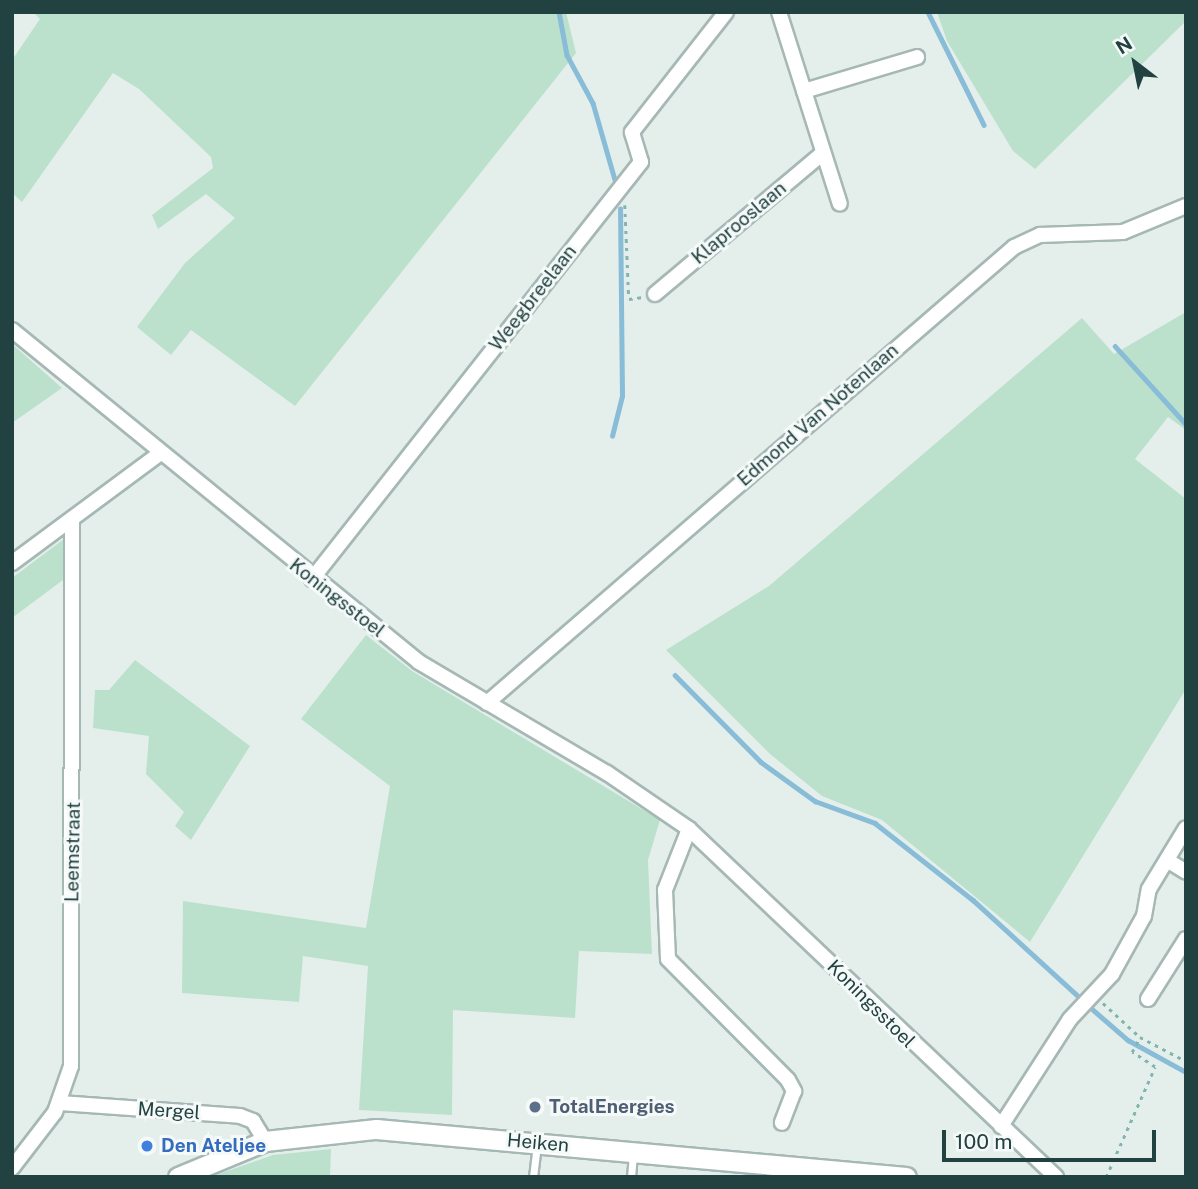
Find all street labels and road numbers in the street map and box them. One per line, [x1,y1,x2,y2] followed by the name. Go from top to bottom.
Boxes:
[687,177,791,269] street label: Klaprooslaan
[485,240,581,356] street label: Weegbreelaan
[733,339,903,491] street label: Edmond Van Notenlaan
[285,554,389,642] street label: Koningsstoel
[61,802,85,902] street label: Leemstraat
[822,955,920,1053] street label: Koningsstoel
[137,1097,201,1125] street label: Mergel
[506,1129,570,1157] street label: Heiken

